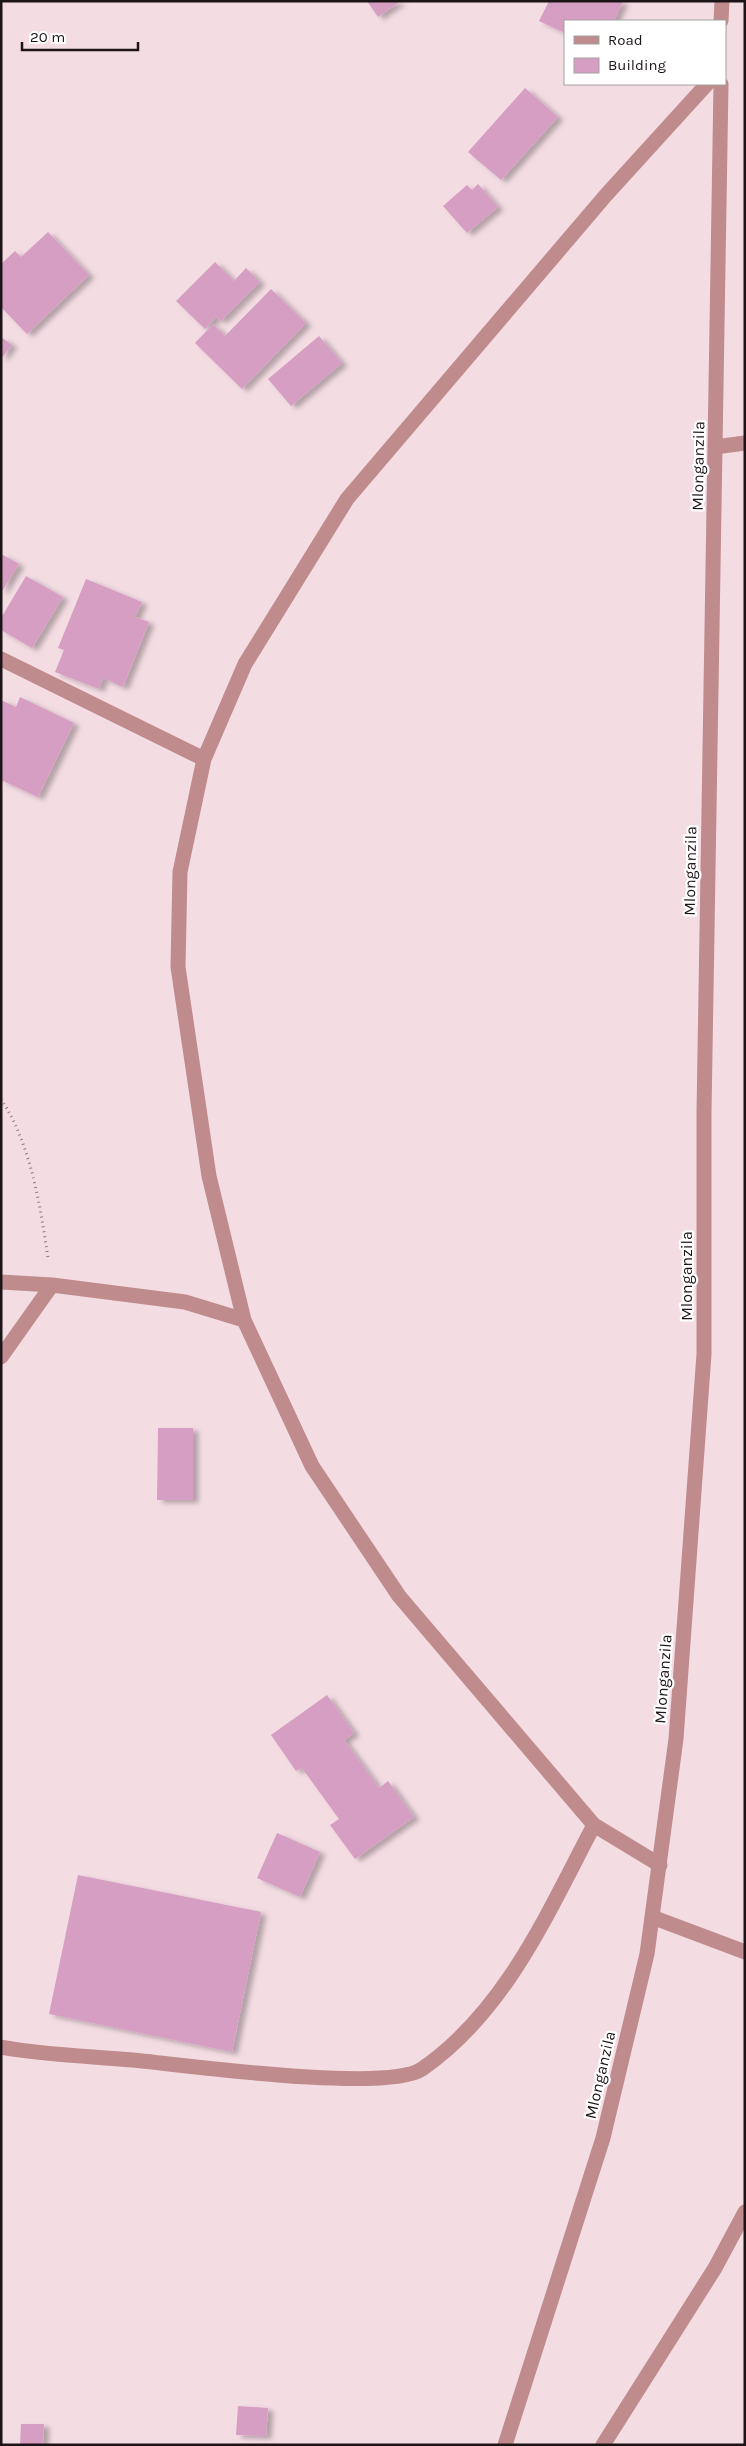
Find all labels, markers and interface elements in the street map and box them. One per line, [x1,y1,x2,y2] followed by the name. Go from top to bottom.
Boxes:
[22,20,139,52] scale bar
[564,20,726,85] legend
[30,28,65,46] text: 20 m
[608,31,643,49] text: Road
[608,56,666,74] text: Building
[688,421,708,511] street label: Mlonganzila
[680,826,700,916] street label: Mlonganzila
[677,1231,696,1321] street label: Mlonganzila
[650,1634,676,1724] street label: Mlonganzila
[581,2029,619,2121] street label: Mlonganzila

